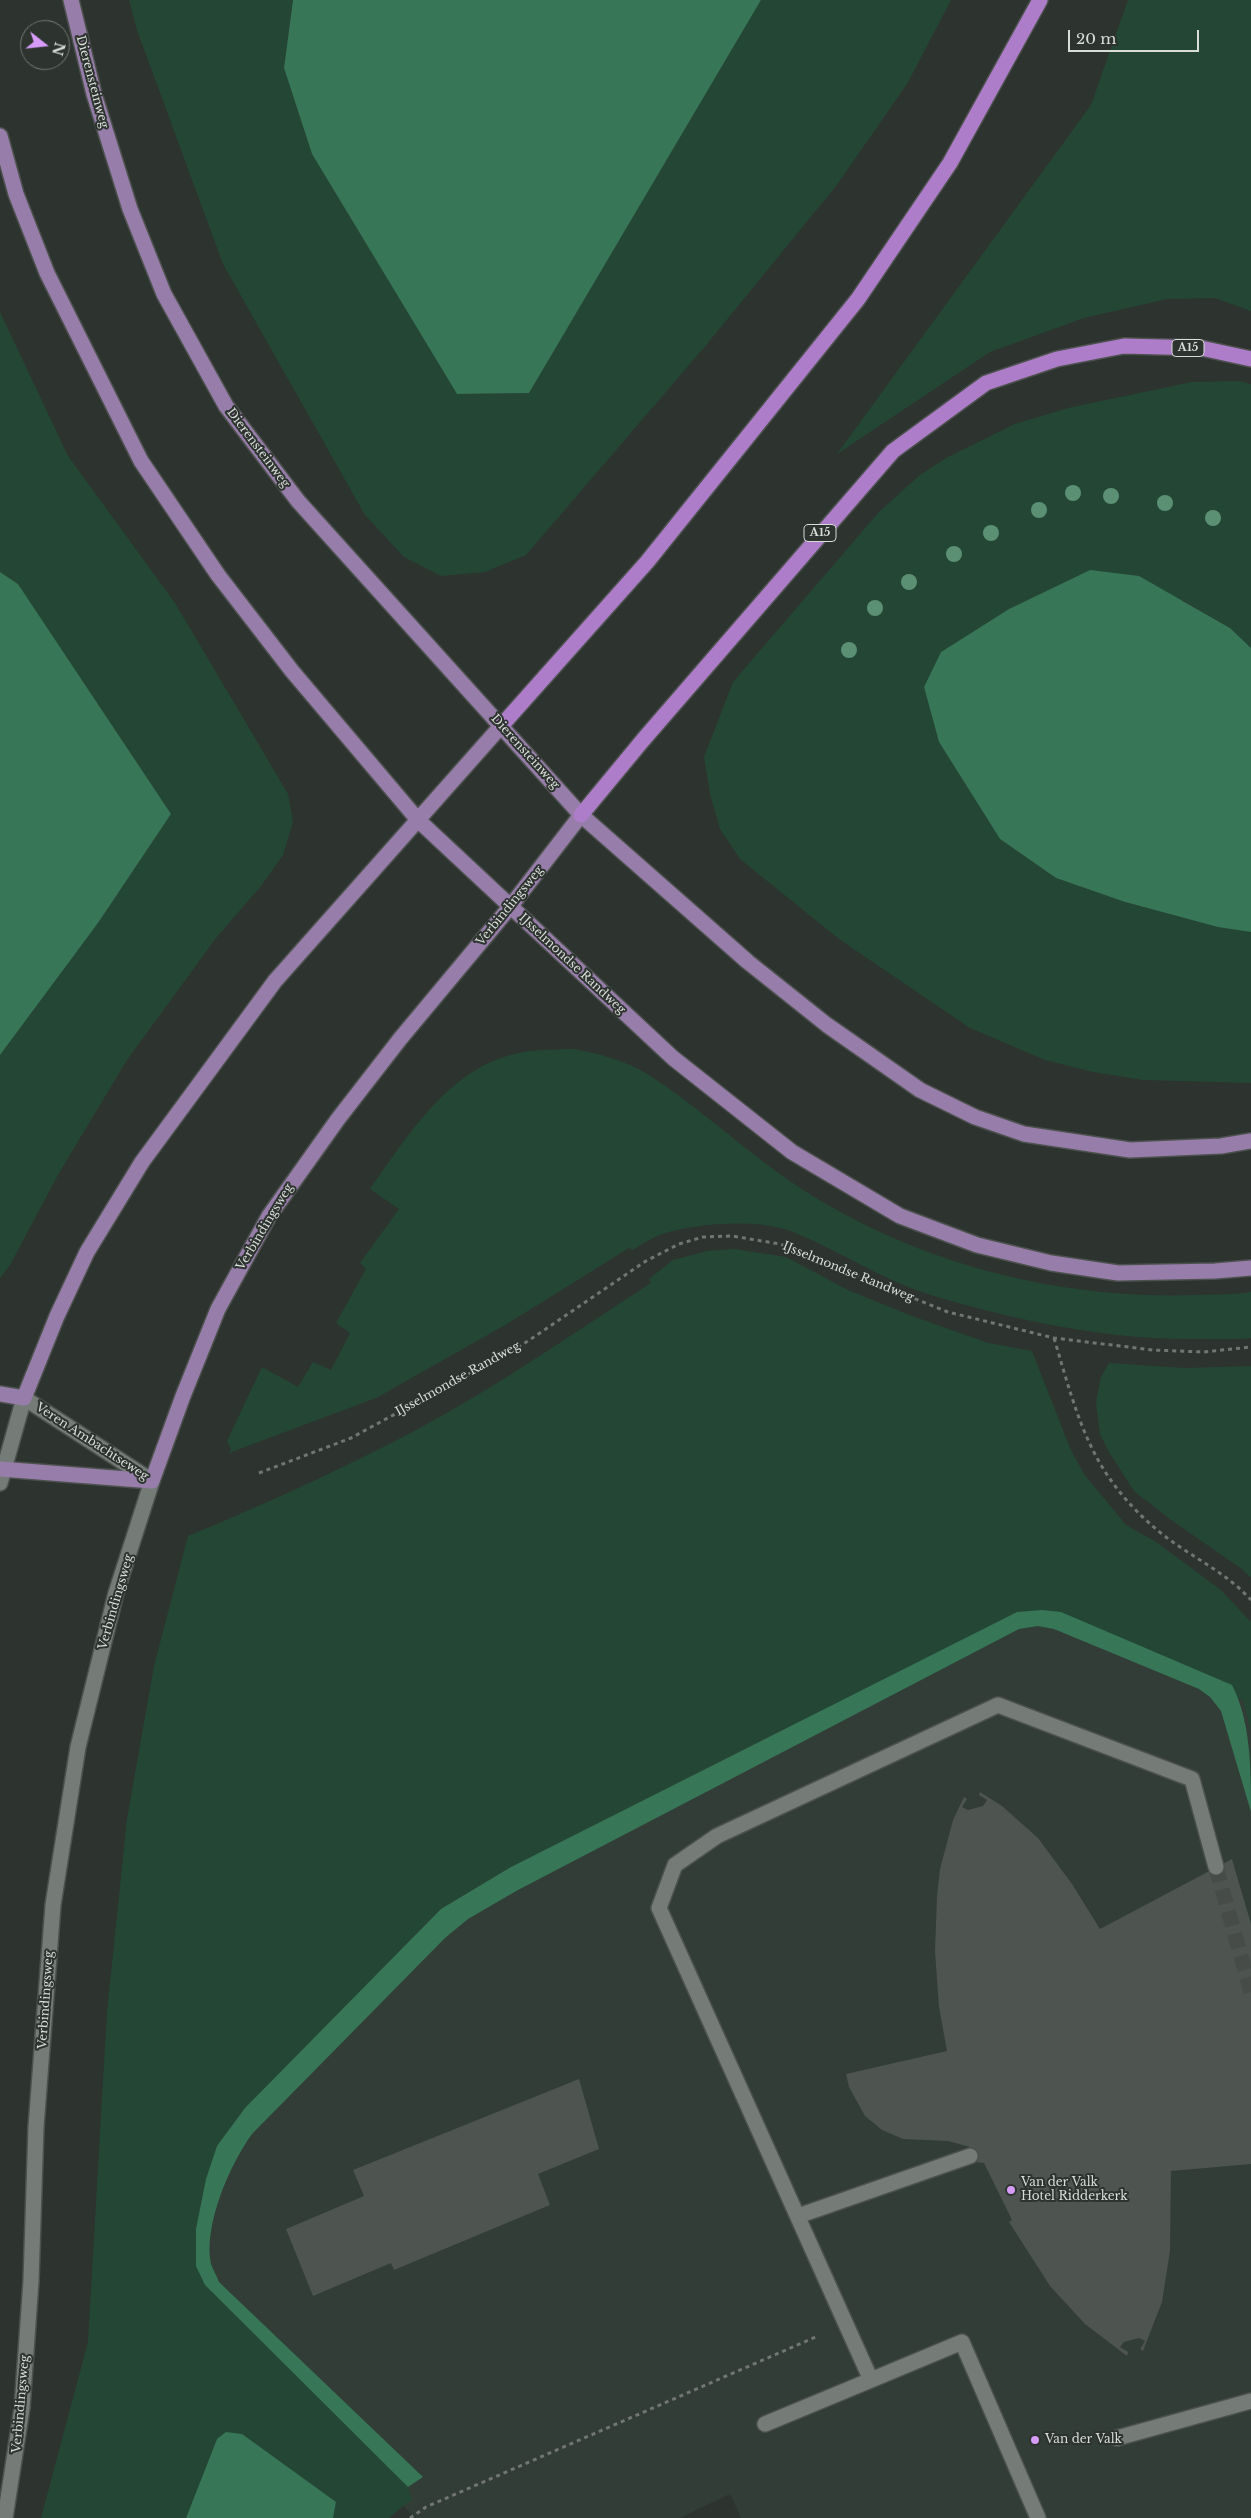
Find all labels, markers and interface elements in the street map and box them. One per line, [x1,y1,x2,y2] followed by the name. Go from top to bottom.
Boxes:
[20,20,70,70] north arrow
[1071,20,1202,52] scale bar
[1076,29,1116,48] text: 20 m
[73,34,111,130] street label: Dierensteinweg
[48,40,69,58] text: N
[1172,339,1204,356] road number: A15
[224,406,292,490] street label: Dierensteinweg
[804,524,836,542] road number: A15
[488,712,562,792] street label: Dierensteinweg
[473,863,547,949] street label: Verbindingsweg
[516,911,628,1017] street label: IJsselmondse Randweg
[234,1181,296,1273] street label: Verbindingsweg
[780,1239,916,1305] street label: IJsselmondse Randweg
[393,1339,523,1419] street label: IJsselmondse Randweg
[33,1400,151,1484] street label: Veren Ambachtseweg
[96,1553,136,1651] street label: Verbindingsweg
[35,1950,57,2050] street label: Verbindingsweg
[1021,2176,1128,2204] place label: Van der Valk Hotel Ridderkerk
[1005,2184,1017,2196] marker: Van der Valk Hotel Ridderkerk
[10,2354,32,2454] street label: Verbindingsweg
[1045,2433,1122,2447] place label: Van der Valk
[1029,2434,1041,2446] marker: Van der Valk

